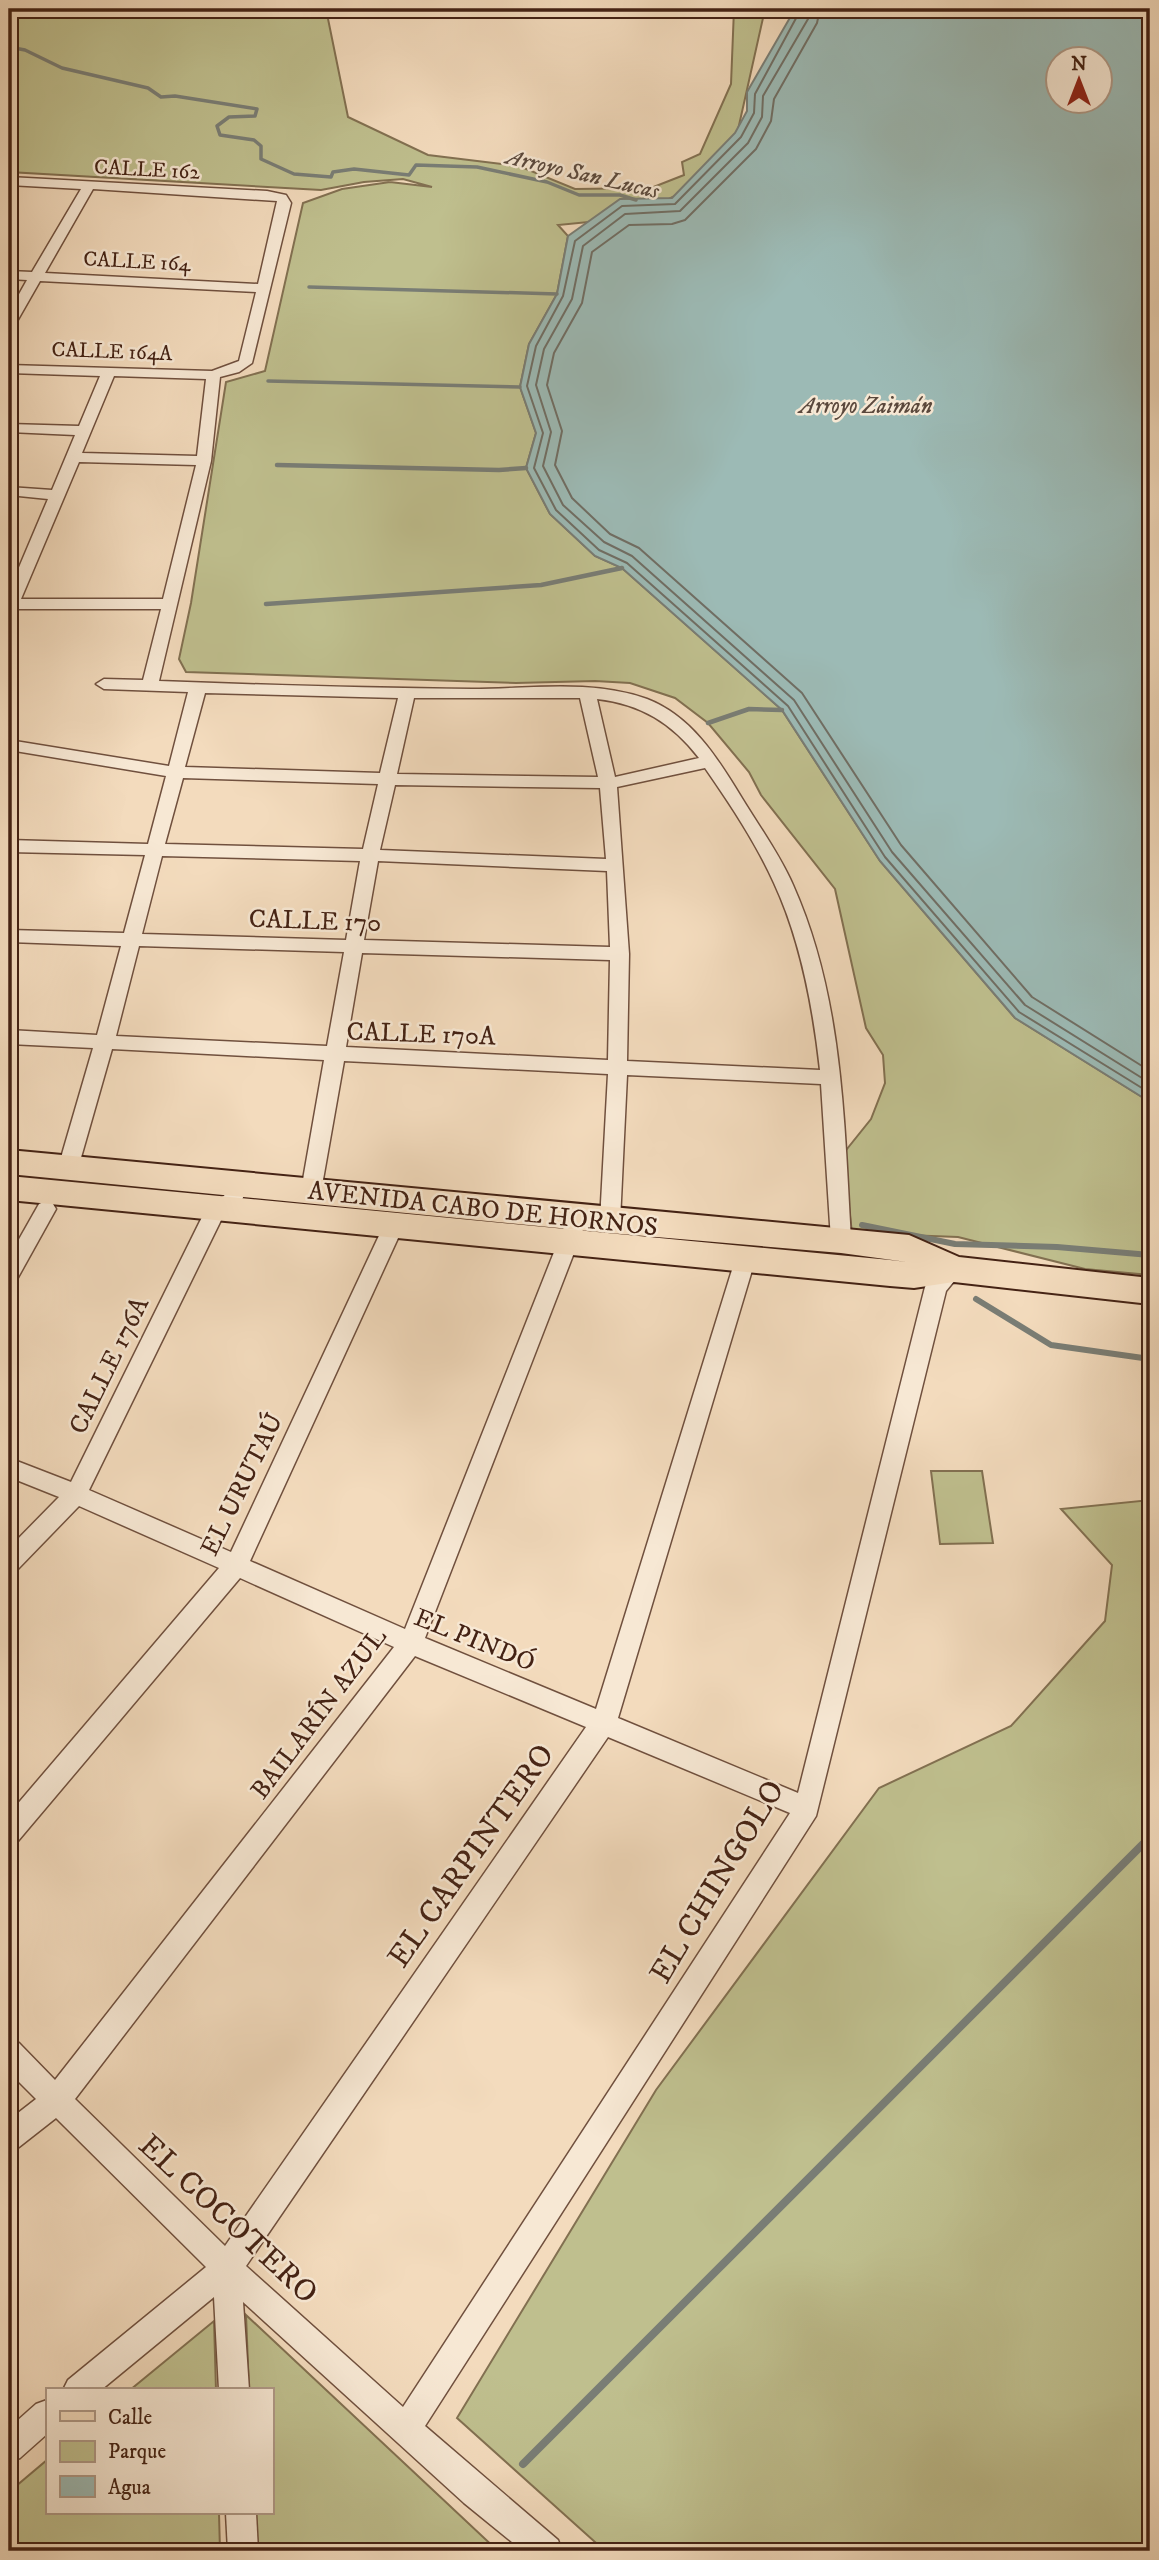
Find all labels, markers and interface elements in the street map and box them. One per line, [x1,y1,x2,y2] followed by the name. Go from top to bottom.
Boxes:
[1044,46,1114,116] north arrow
[1071,53,1087,76] text: N
[501,142,663,206] water label: Arroyo San Lucas
[93,154,201,186] street label: CALLE 162
[83,246,192,278] street label: CALLE 164
[51,337,174,367] street label: CALLE 164A
[797,392,933,421] water label: Arroyo Zaimán
[248,903,382,940] street label: CALLE 170
[346,1015,496,1054] street label: CALLE 170A
[306,1175,659,1244] street label: AVENIDA CABO DE HORNOS
[62,1291,157,1440] street label: CALLE 176A
[193,1407,291,1562] street label: EL URUTAÚ
[409,1600,540,1680] street label: EL PINDÓ
[243,1621,395,1806] street label: BAILARÍN AZUL
[379,1736,564,1976] street label: EL CARPINTERO
[641,1773,794,1991] street label: EL CHINGOLO
[129,2126,326,2313] street label: EL COCOTERO
[46,2388,273,2514] legend
[108,2405,152,2431] text: Calle
[108,2439,166,2465] text: Parque
[108,2475,151,2501] text: Agua

